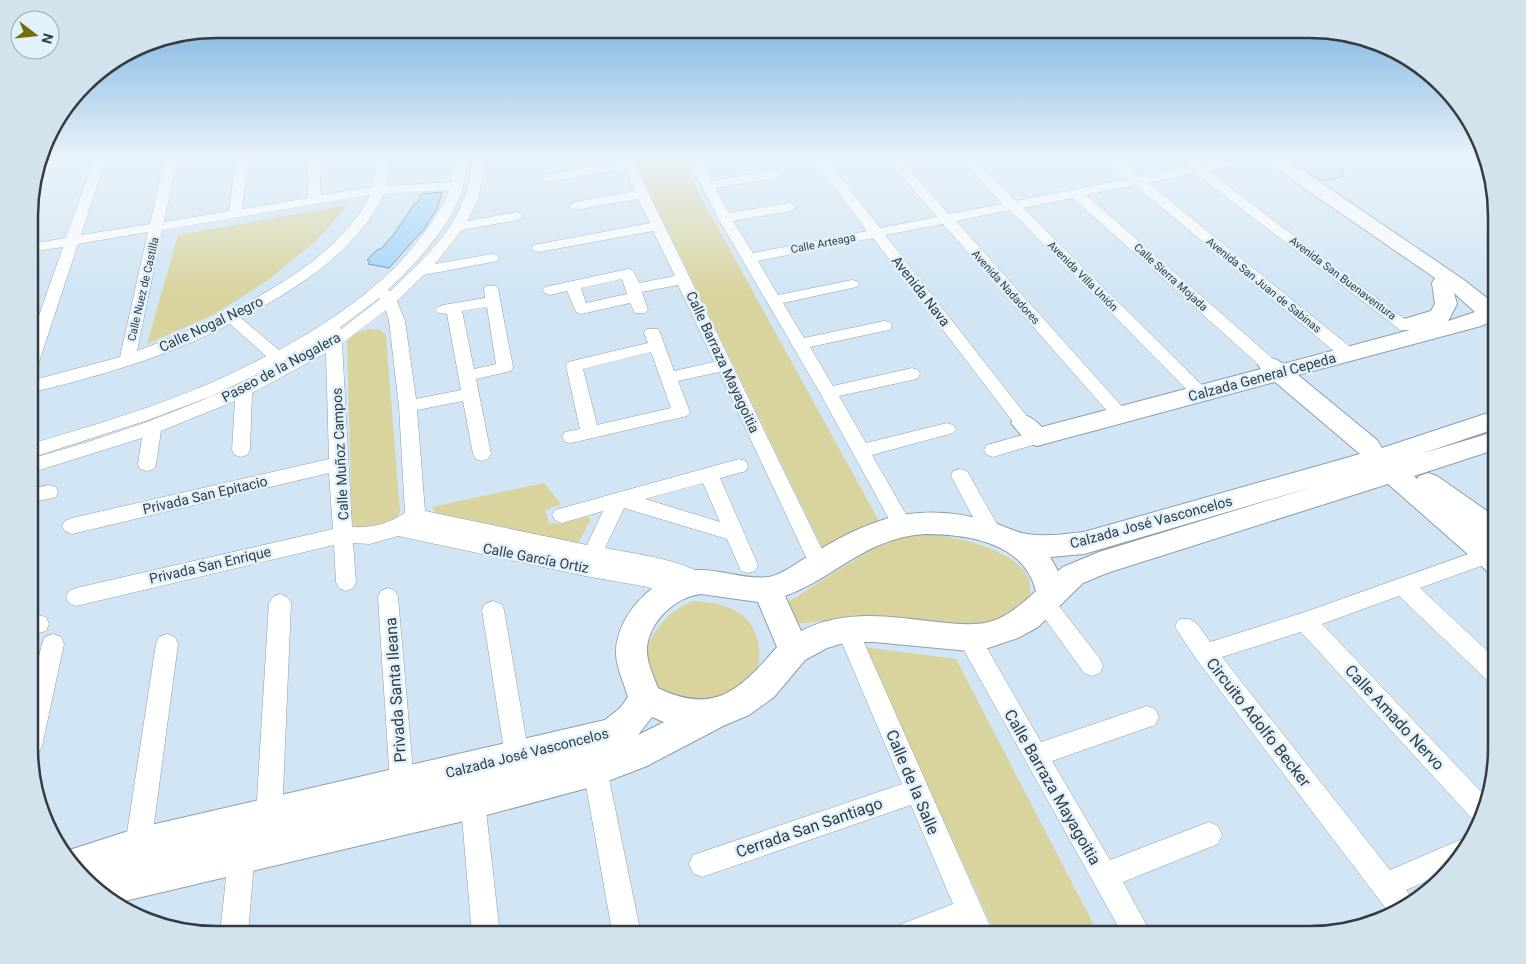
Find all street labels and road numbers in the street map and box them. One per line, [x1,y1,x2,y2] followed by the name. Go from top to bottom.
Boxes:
[790,231,857,256] street label: Calle Arteaga
[1287,234,1399,323] street label: Avenida San Buenaventura
[1204,235,1324,336] street label: Avenida San Juan de Sabinas
[125,236,162,342] street label: Calle Nuez de Castilla
[1045,239,1120,314] street label: Avenida Villa Unión
[1131,241,1210,314] street label: Calle Sierra Mojada
[969,248,1043,327] street label: Avenida Nadadores
[889,253,953,329] street label: Avenida Nava
[683,289,763,435] street label: Calle Barraza Mayagoitia
[157,293,265,355] street label: Calle Nogal Negro
[219,329,343,405] street label: Paseo de la Nogalera
[1186,350,1338,404] street label: Calzada General Cepeda
[329,387,351,521] street label: Calle Muñoz Campos
[141,473,269,517] street label: Privada San Epitacio
[1068,493,1234,551] street label: Calzada José Vasconcelos
[482,540,590,576] street label: Calle García Ortiz
[148,543,272,587] street label: Privada San Enrique
[381,617,410,763] street label: Privada Santa Ileana
[1202,654,1315,791] street label: Circuito Adolfo Becker
[1341,661,1448,774] street label: Calle Amado Nervo
[1000,706,1105,868] street label: Calle Barraza Mayagoitia
[444,725,610,781] street label: Calzada José Vasconcelos
[882,727,943,837] street label: Calle de la Salle
[733,793,885,861] street label: Cerrada San Santiago

